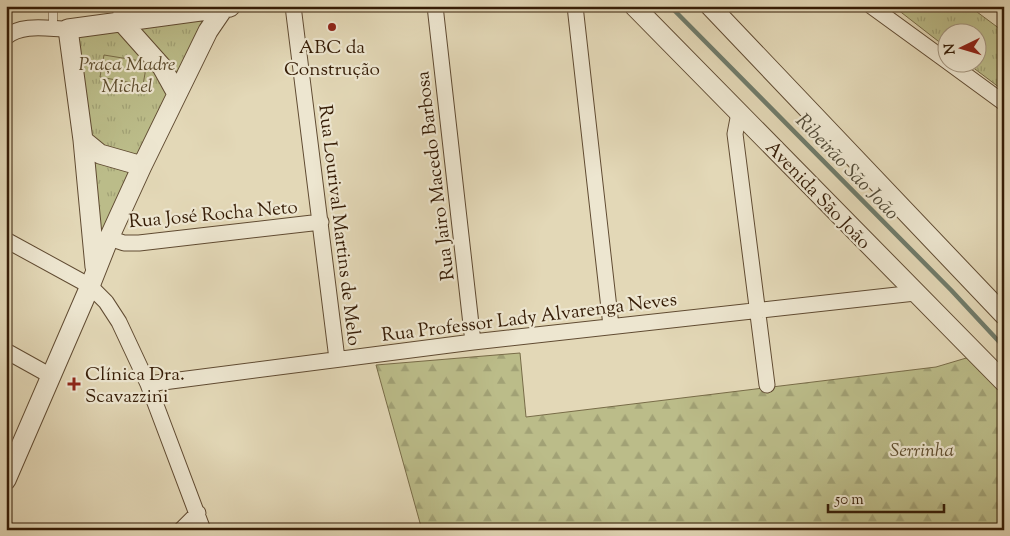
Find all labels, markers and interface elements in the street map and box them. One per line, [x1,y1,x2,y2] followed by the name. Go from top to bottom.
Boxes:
[326,21,338,33] marker: ABC da Construção
[938,22,988,72] north arrow
[284,35,380,84] place label: ABC da Construção
[941,43,961,55] text: N
[79,52,176,101] park label: Praça Madre Michel
[410,69,463,282] street label: Rua Jairo Macedo Barbosa
[310,103,367,347] street label: Rua Lourival Martins de Melo
[788,108,905,228] water label: Ribeirão São João
[758,135,876,256] street label: Avenida São João
[128,195,299,236] street label: Rua José Rocha Neto
[380,287,679,350] street label: Rua Professor Lady Alvarenga Neves
[85,362,185,411] place label: Clínica Dra. Scavazzini
[67,377,81,391] marker: Clínica Dra. Scavazzini
[890,438,954,465] park label: Serrinha
[828,481,944,513] scale bar
[834,490,864,511] text: 50 m

